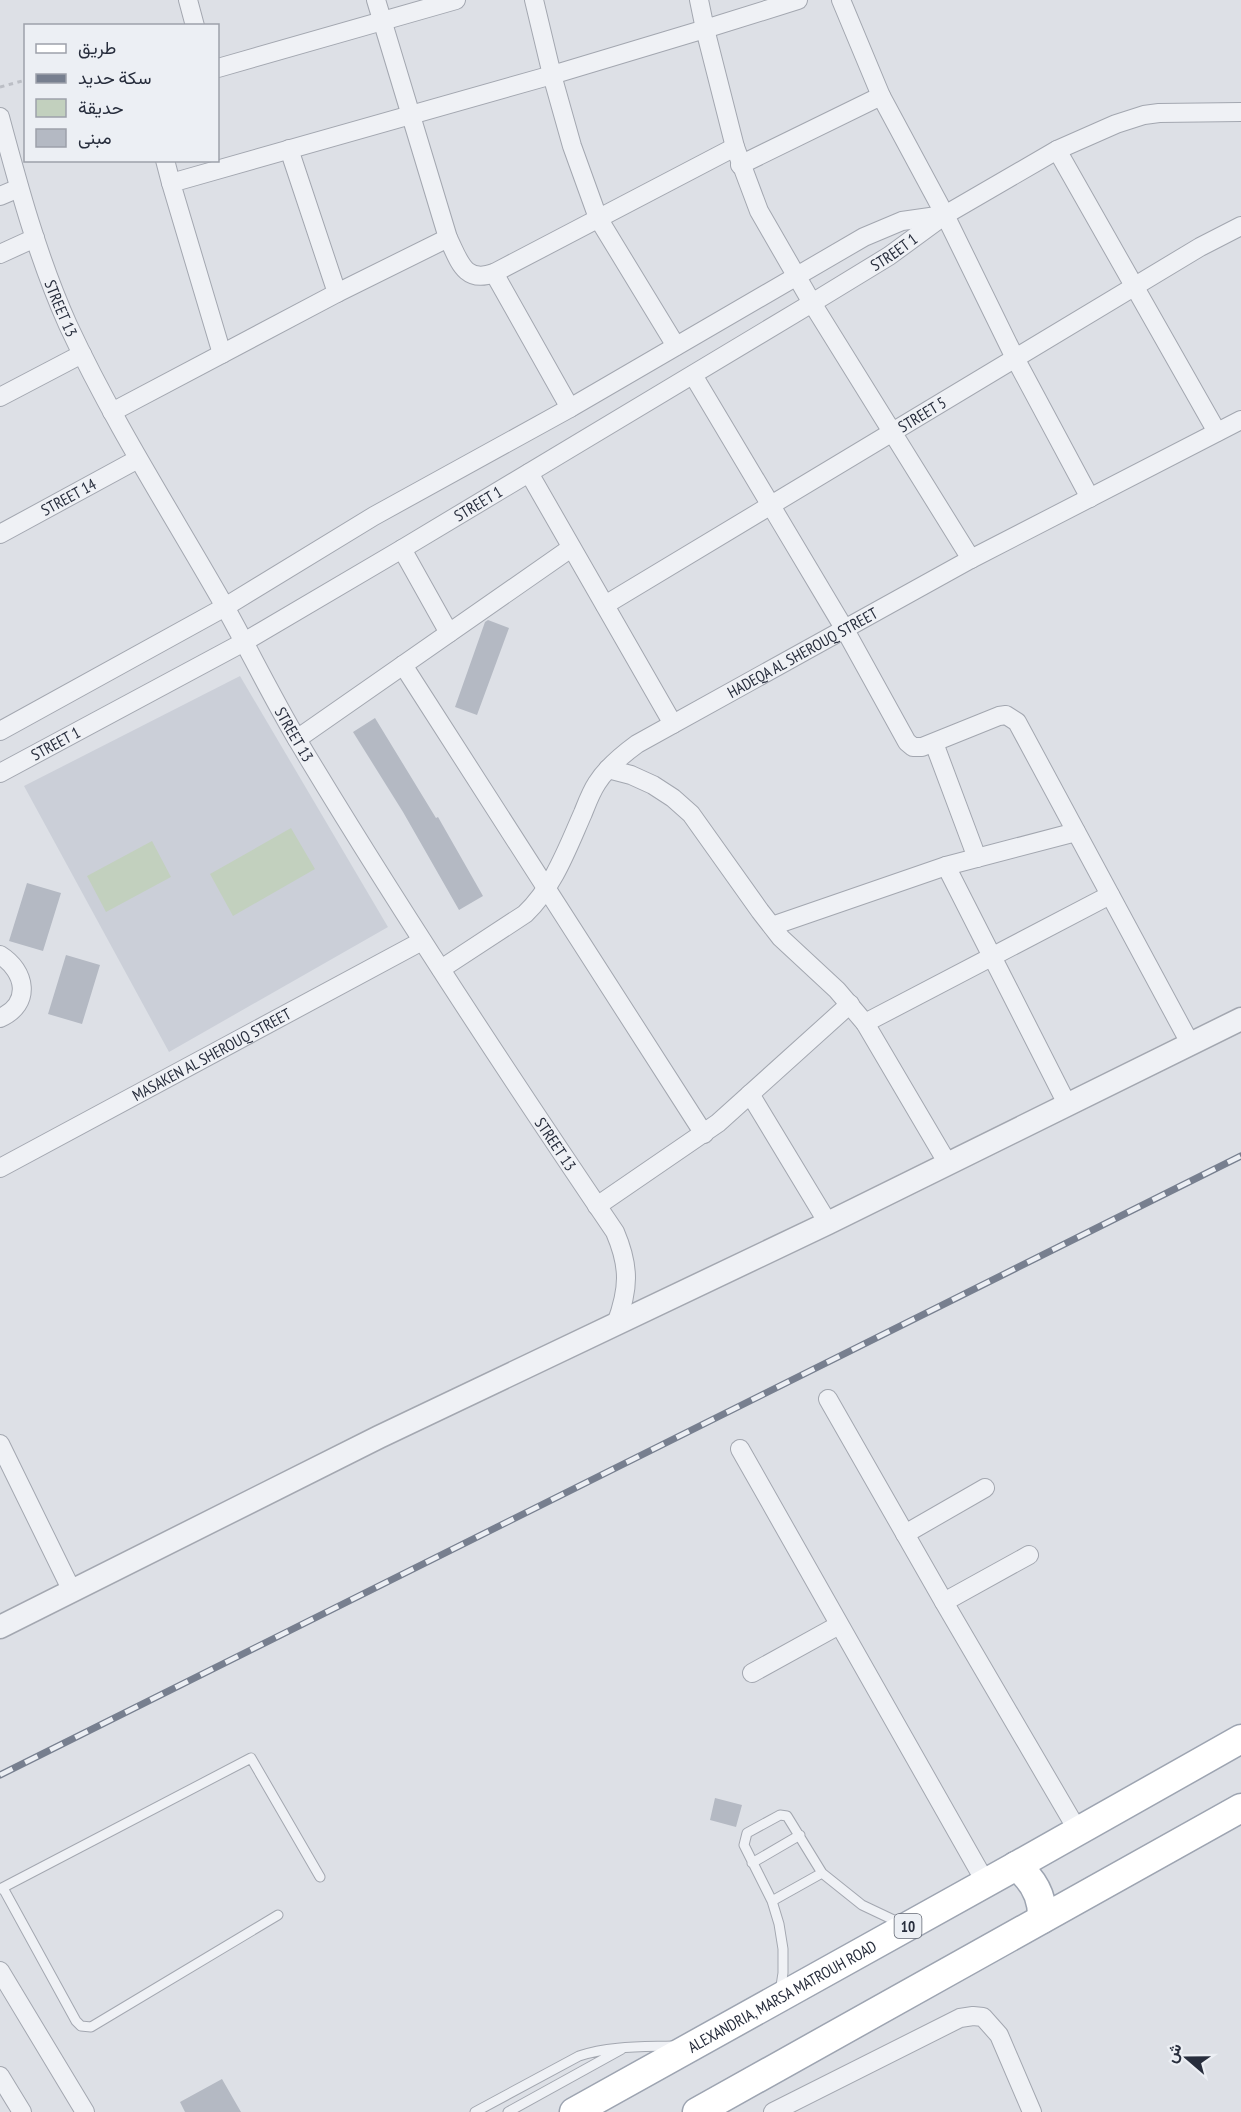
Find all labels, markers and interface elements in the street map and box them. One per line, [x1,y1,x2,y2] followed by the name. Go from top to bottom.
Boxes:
[24,24,219,162] legend
[78,36,116,59] text: طريق
[78,66,151,89] text: سكة حديد
[78,96,124,119] text: حديقة
[78,126,112,149] text: مبنى
[867,229,921,275] street label: STREET 1
[40,277,82,340] street label: STREET 13
[894,392,950,436] street label: STREET 5
[37,474,100,520] street label: STREET 14
[450,481,506,525] street label: STREET 1
[724,603,881,702] street label: HADEQA AL SHEROUQ STREET
[271,704,318,765] street label: STREET 13
[28,722,83,764] street label: STREET 1
[129,1004,294,1105] street label: MASAKEN AL SHEROUQ STREET
[531,1114,581,1175] street label: STREET 13
[894,1914,922,1938] road number: 10
[684,1936,880,2057] street label: ALEXANDRIA, MARSA MATROUH ROAD
[1157,2028,1217,2088] north arrow
[1160,2040,1186,2065] text: ش

